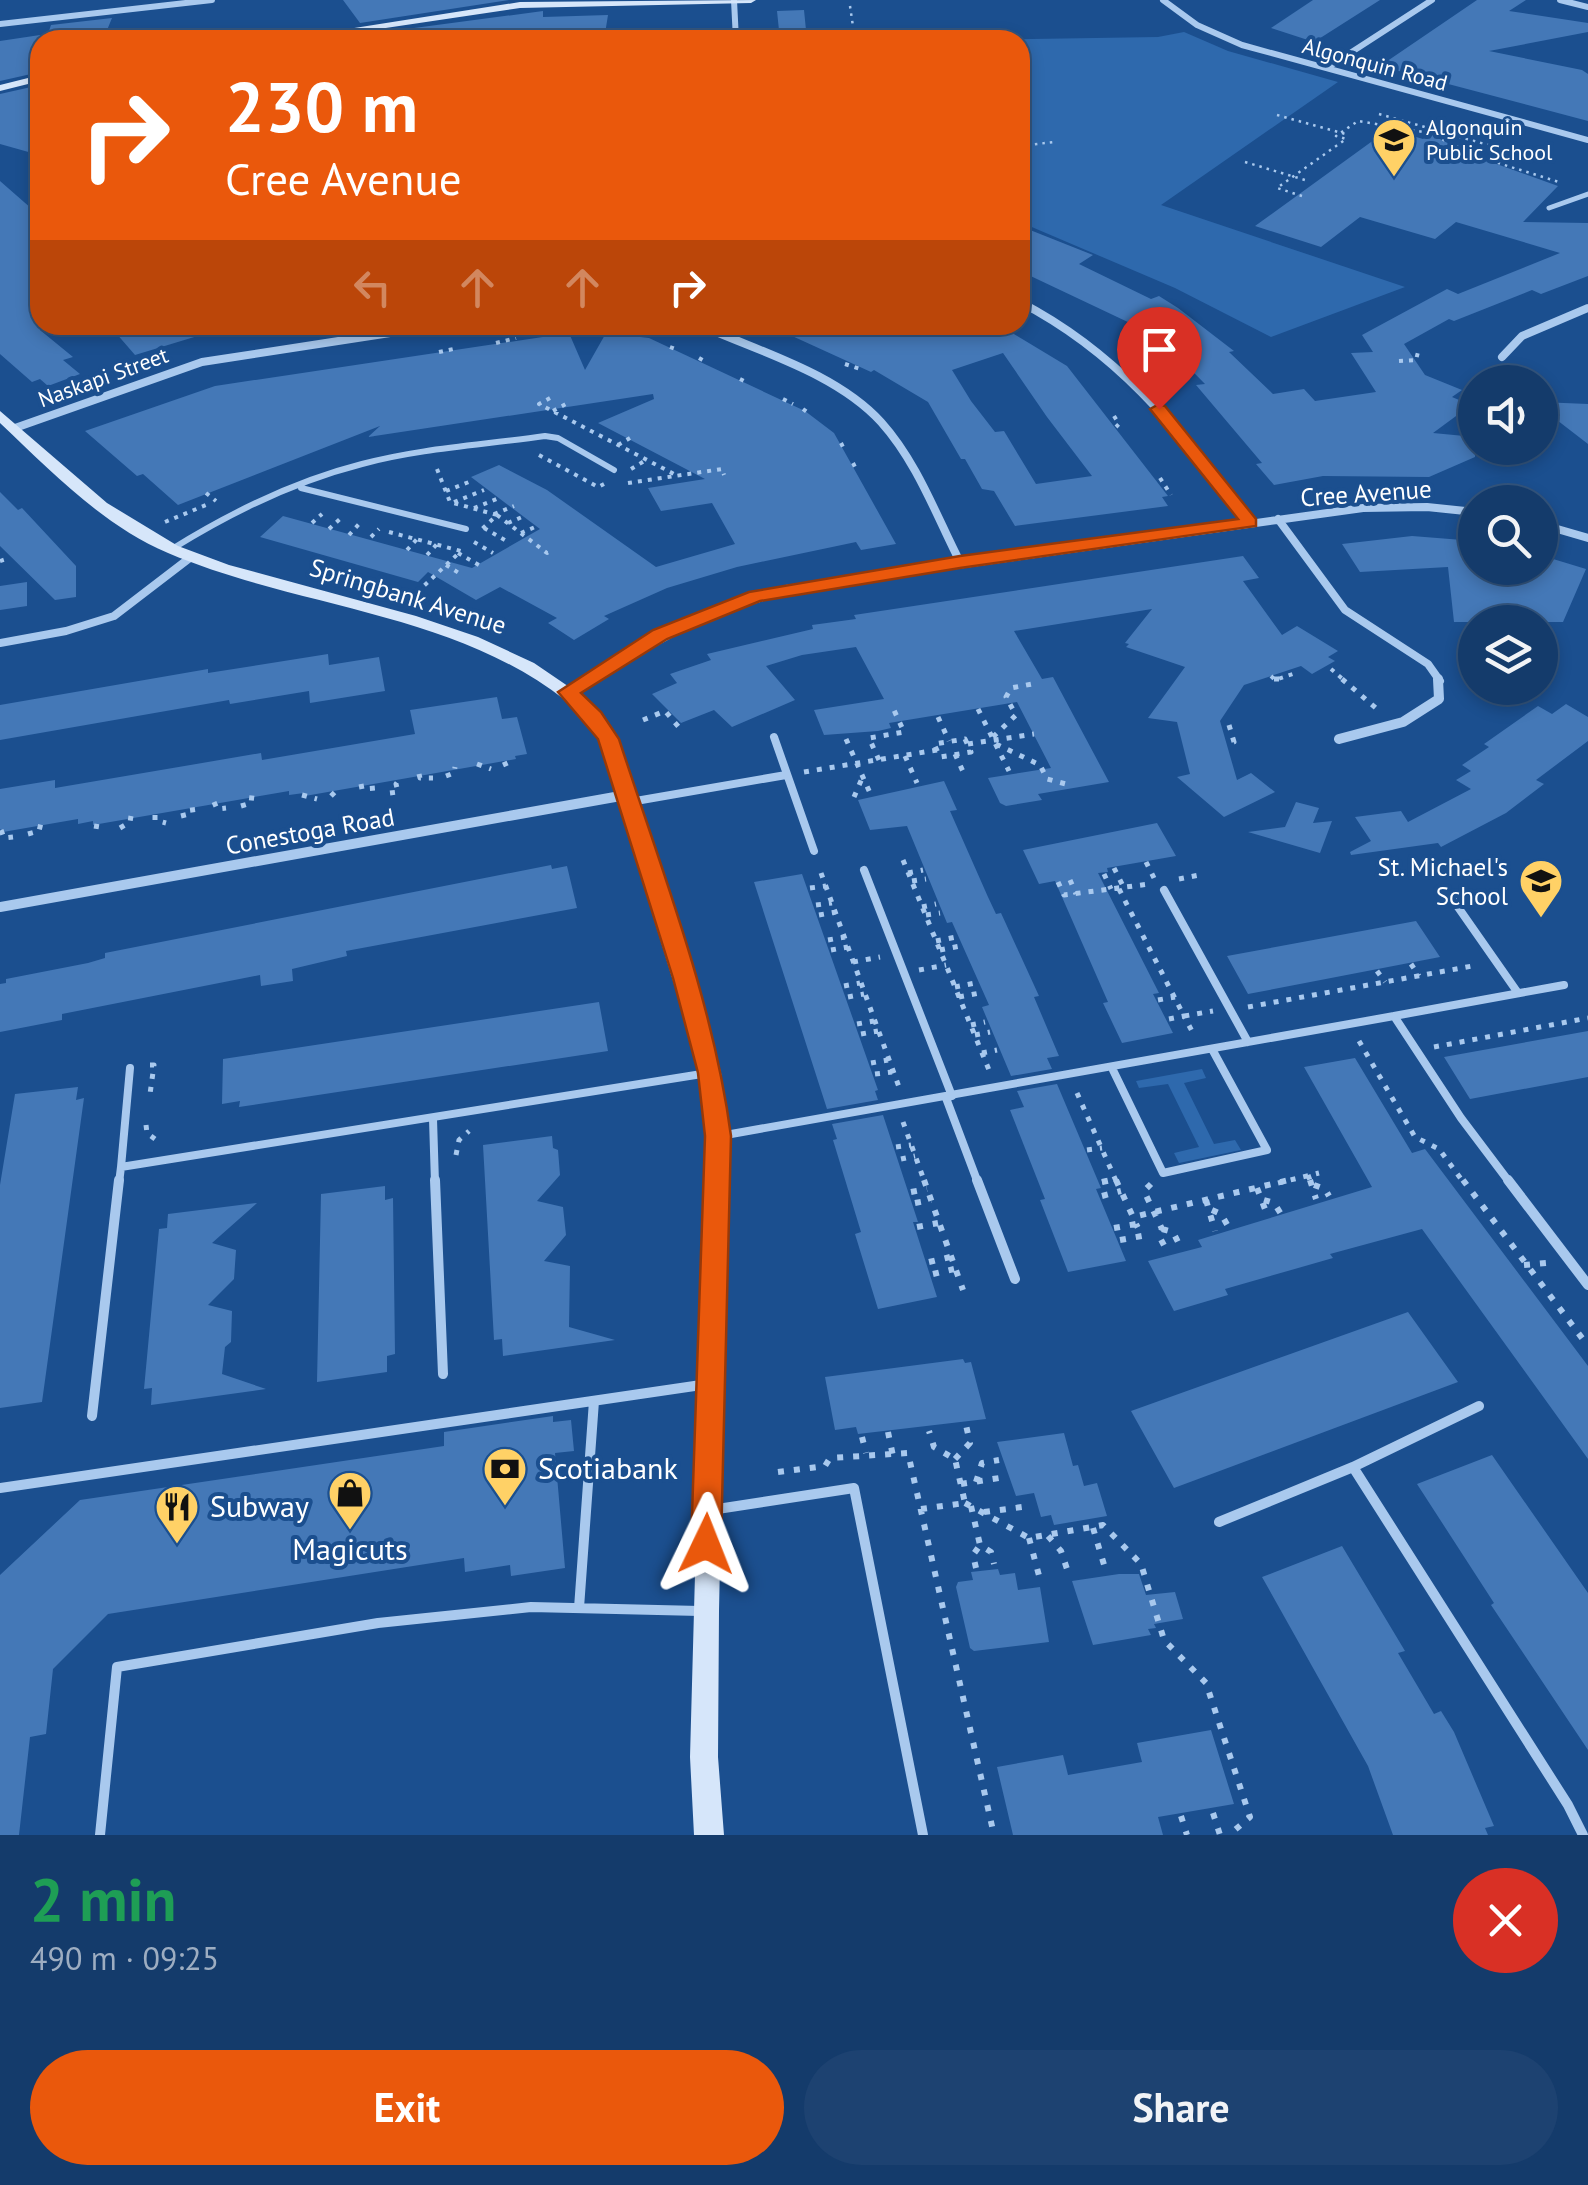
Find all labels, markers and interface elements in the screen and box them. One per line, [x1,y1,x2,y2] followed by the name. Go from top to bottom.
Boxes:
[1299,31,1451,97] street label: Algonquin Road
[225,61,418,151] text: 230 m
[60,70,190,200] icon: right
[1426,113,1553,166] place label: Algonquin Public School
[1371,117,1417,178] school or university icon: Algonquin Public School
[225,149,462,207] text: Cree Avenue
[345,260,400,315] icon: left
[450,260,505,315] icon: ahead
[555,260,610,315] icon: ahead
[660,260,715,315] icon: right
[1117,307,1202,410] pin
[1132,322,1187,377] icon: arrive
[34,340,172,413] street label: Naskapi Street
[1458,365,1558,705] map controls
[1458,365,1558,465] button: sound
[1299,472,1433,514] street label: Cree Avenue
[1458,485,1558,585] button: search
[306,551,510,641] street label: Springbank Avenue
[1458,605,1558,705] button: layers
[223,800,397,862] street label: Conestoga Road
[1378,851,1509,912] place label: St. Michael's School
[1518,858,1564,919] school or university icon: St. Michael's School
[482,1446,528,1507] bank icon: Scotiabank
[538,1448,678,1487] place label: Scotiabank
[327,1470,373,1531] shop icon: Magicuts
[154,1484,200,1545] restaurant icon: Subway
[210,1486,309,1525] place label: Subway
[654,1492,758,1596] position arrow
[292,1529,408,1568] place label: Magicuts
[30,1860,176,1938] text: 2 min
[1453,1868,1558,1973] button: close
[30,1937,219,1979] text: 490 m · 09:25
[30,2050,784,2165] button: Exit
[804,2050,1558,2165] button: Share

